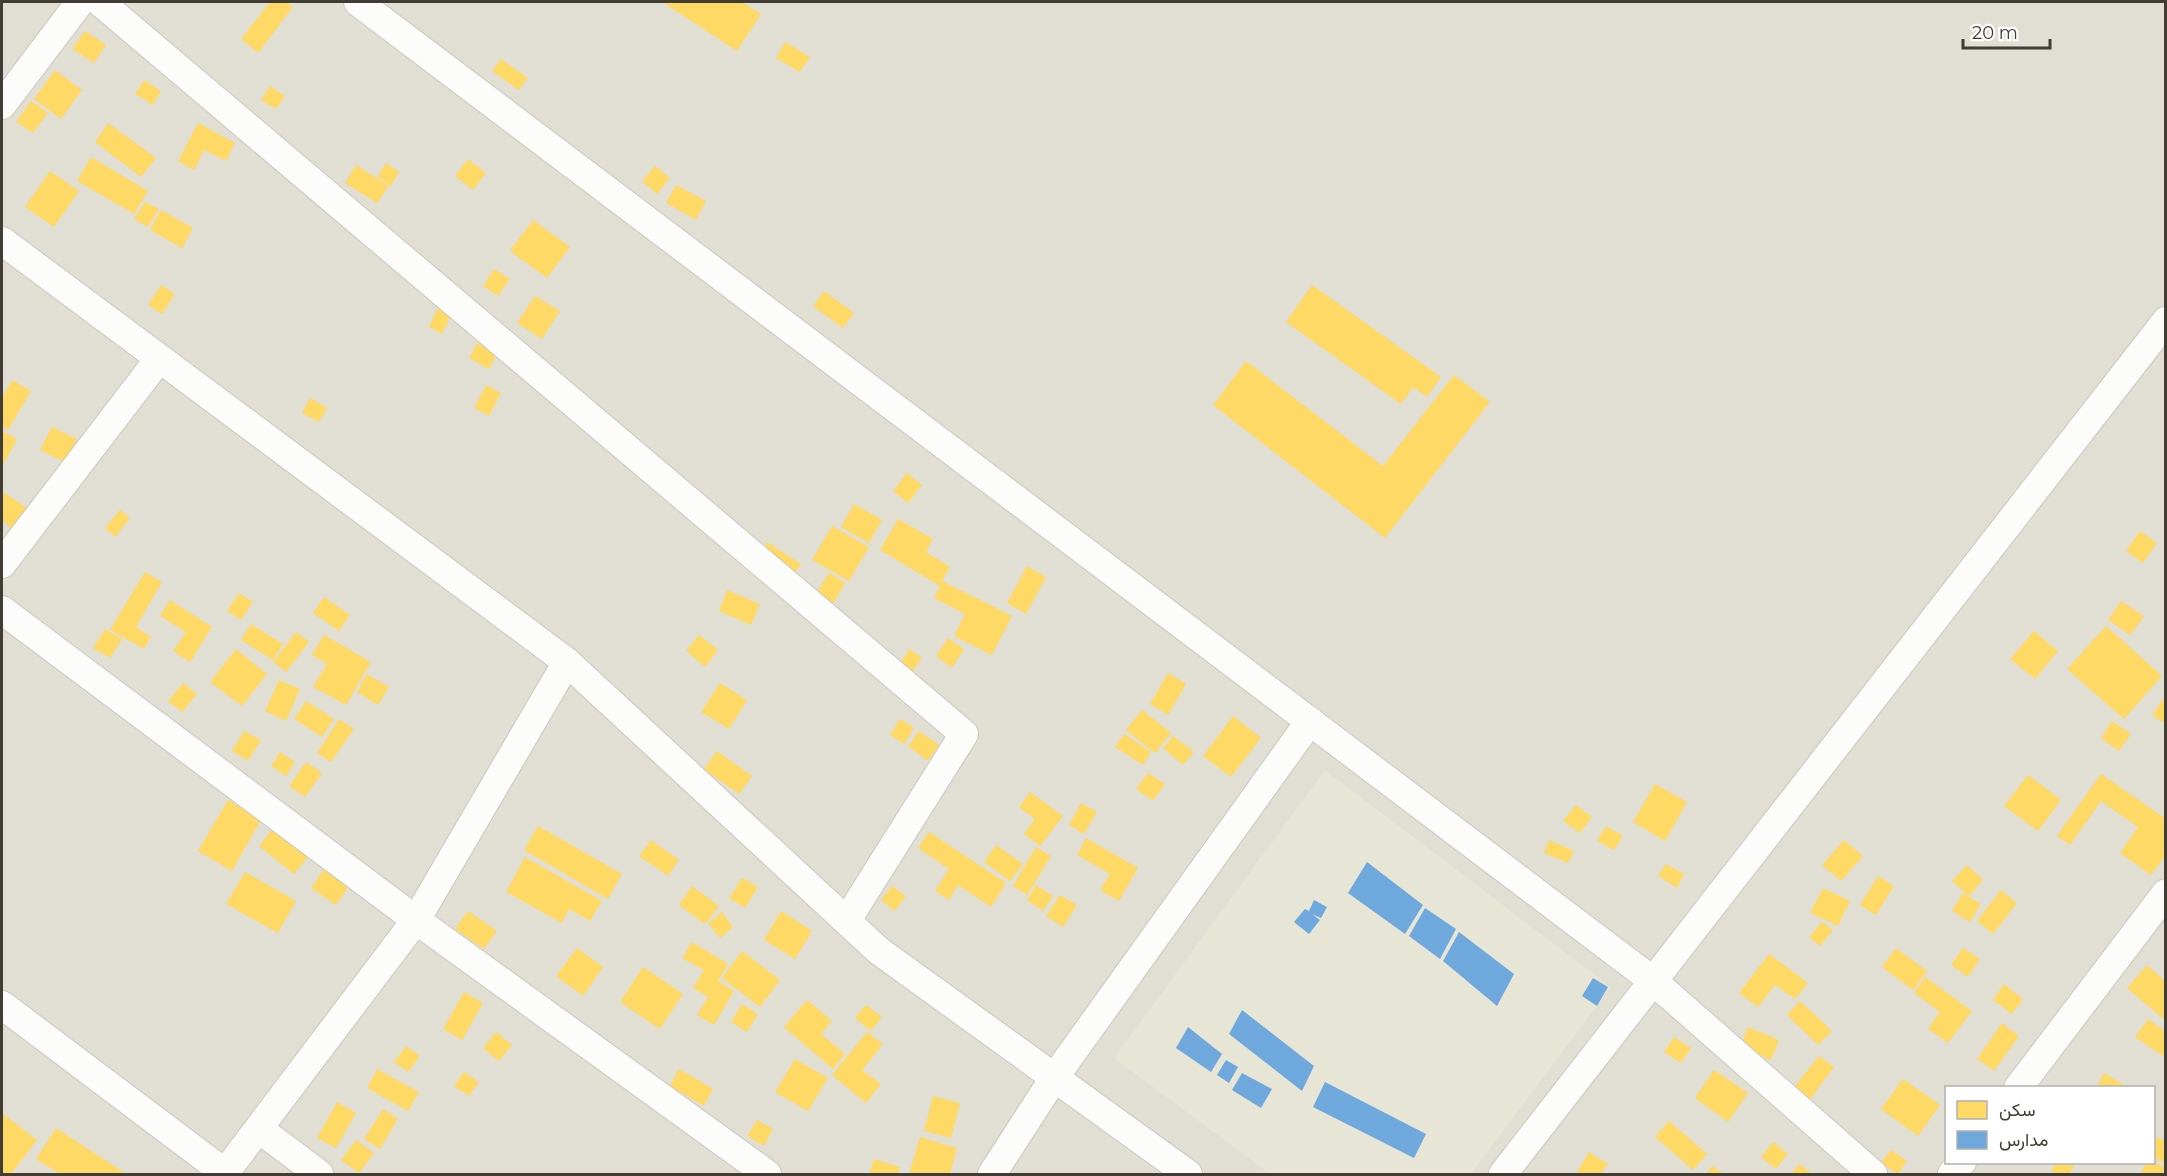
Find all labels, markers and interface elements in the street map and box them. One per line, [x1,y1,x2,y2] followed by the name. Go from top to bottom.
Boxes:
[1963,12,2050,50] scale bar
[1972,22,2018,44] text: 20 m
[1945,1086,2155,1164] legend
[1999,1099,2035,1121] text: سكن
[1999,1129,2048,1151] text: مدارس

